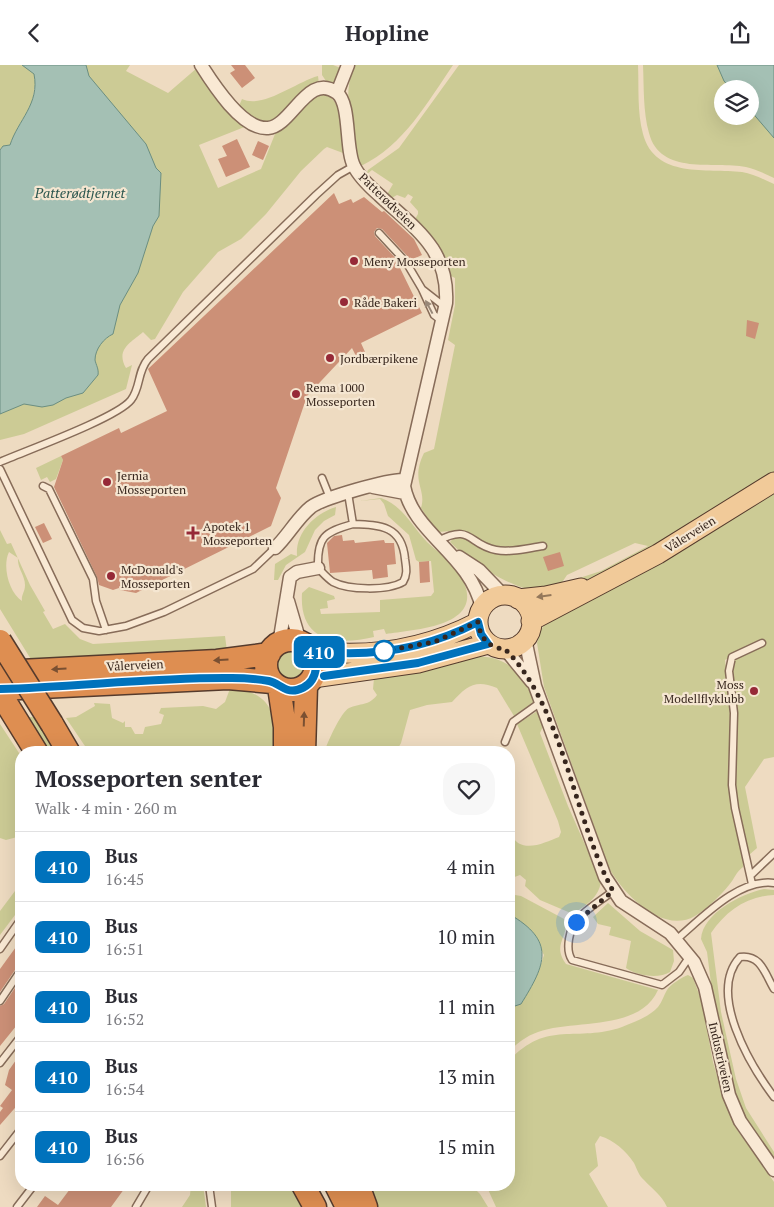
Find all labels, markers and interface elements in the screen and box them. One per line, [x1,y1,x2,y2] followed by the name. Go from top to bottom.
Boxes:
[345,18,429,47] text: Hopline
[20,19,48,47] icon: back
[726,19,754,47] icon: share
[714,80,759,125] map controls
[714,80,759,125] button: layers
[356,170,420,232] street label: Patterødveien
[34,183,125,202] water label: Patterødtjernet
[364,254,466,269] place label: Meny Mosseporten
[348,255,360,267] marker: Meny Mosseporten
[354,295,417,310] place label: Råde Bakeri
[338,296,350,308] marker: Råde Bakeri
[425,300,434,314] one-way arrow
[340,351,418,366] place label: Jordbærpikene
[324,352,336,364] marker: Jordbærpikene
[306,380,375,409] place label: Rema 1000 Mosseporten
[290,388,302,400] marker: Rema 1000 Mosseporten
[117,468,186,497] place label: Jernia Mosseporten
[101,476,113,488] marker: Jernia Mosseporten
[662,513,718,555] street label: Vålerveien
[203,519,272,548] place label: Apotek 1 Mosseporten
[187,527,199,539] marker: Apotek 1 Mosseporten
[121,562,190,591] place label: McDonald's Mosseporten
[105,570,117,582] marker: McDonald's Mosseporten
[536,592,552,600] one-way arrow
[290,636,348,668] line badge: 410
[304,640,334,664] text: 410
[373,640,395,662] unlabelled marker
[106,656,164,674] street label: Vålerveien
[213,657,229,665] one-way arrow
[50,665,66,673] one-way arrow
[664,677,744,706] place label: Moss Modellflyklubb
[748,685,760,697] marker: Moss Modellflyklubb
[300,711,308,727] one-way arrow
[35,762,262,794] text: Mosseporten senter
[443,763,495,815] button: heart
[35,797,177,819] text: Walk · 4 min · 260 m
[105,843,138,868] text: Bus
[447,854,495,879] text: 4 min
[47,855,78,879] text: 410
[105,868,144,890] text: 16:45
[564,910,589,935] your location
[105,913,138,938] text: Bus
[437,924,495,949] text: 10 min
[47,925,78,949] text: 410
[105,938,144,960] text: 16:51
[105,983,138,1008] text: Bus
[437,994,495,1019] text: 11 min
[47,995,78,1019] text: 410
[105,1008,144,1030] text: 16:52
[706,1021,736,1093] street label: Industriveien
[105,1053,138,1078] text: Bus
[437,1064,495,1089] text: 13 min
[47,1065,78,1089] text: 410
[105,1078,144,1100] text: 16:54
[105,1123,138,1148] text: Bus
[437,1134,495,1159] text: 15 min
[47,1135,78,1159] text: 410
[105,1148,144,1170] text: 16:56

